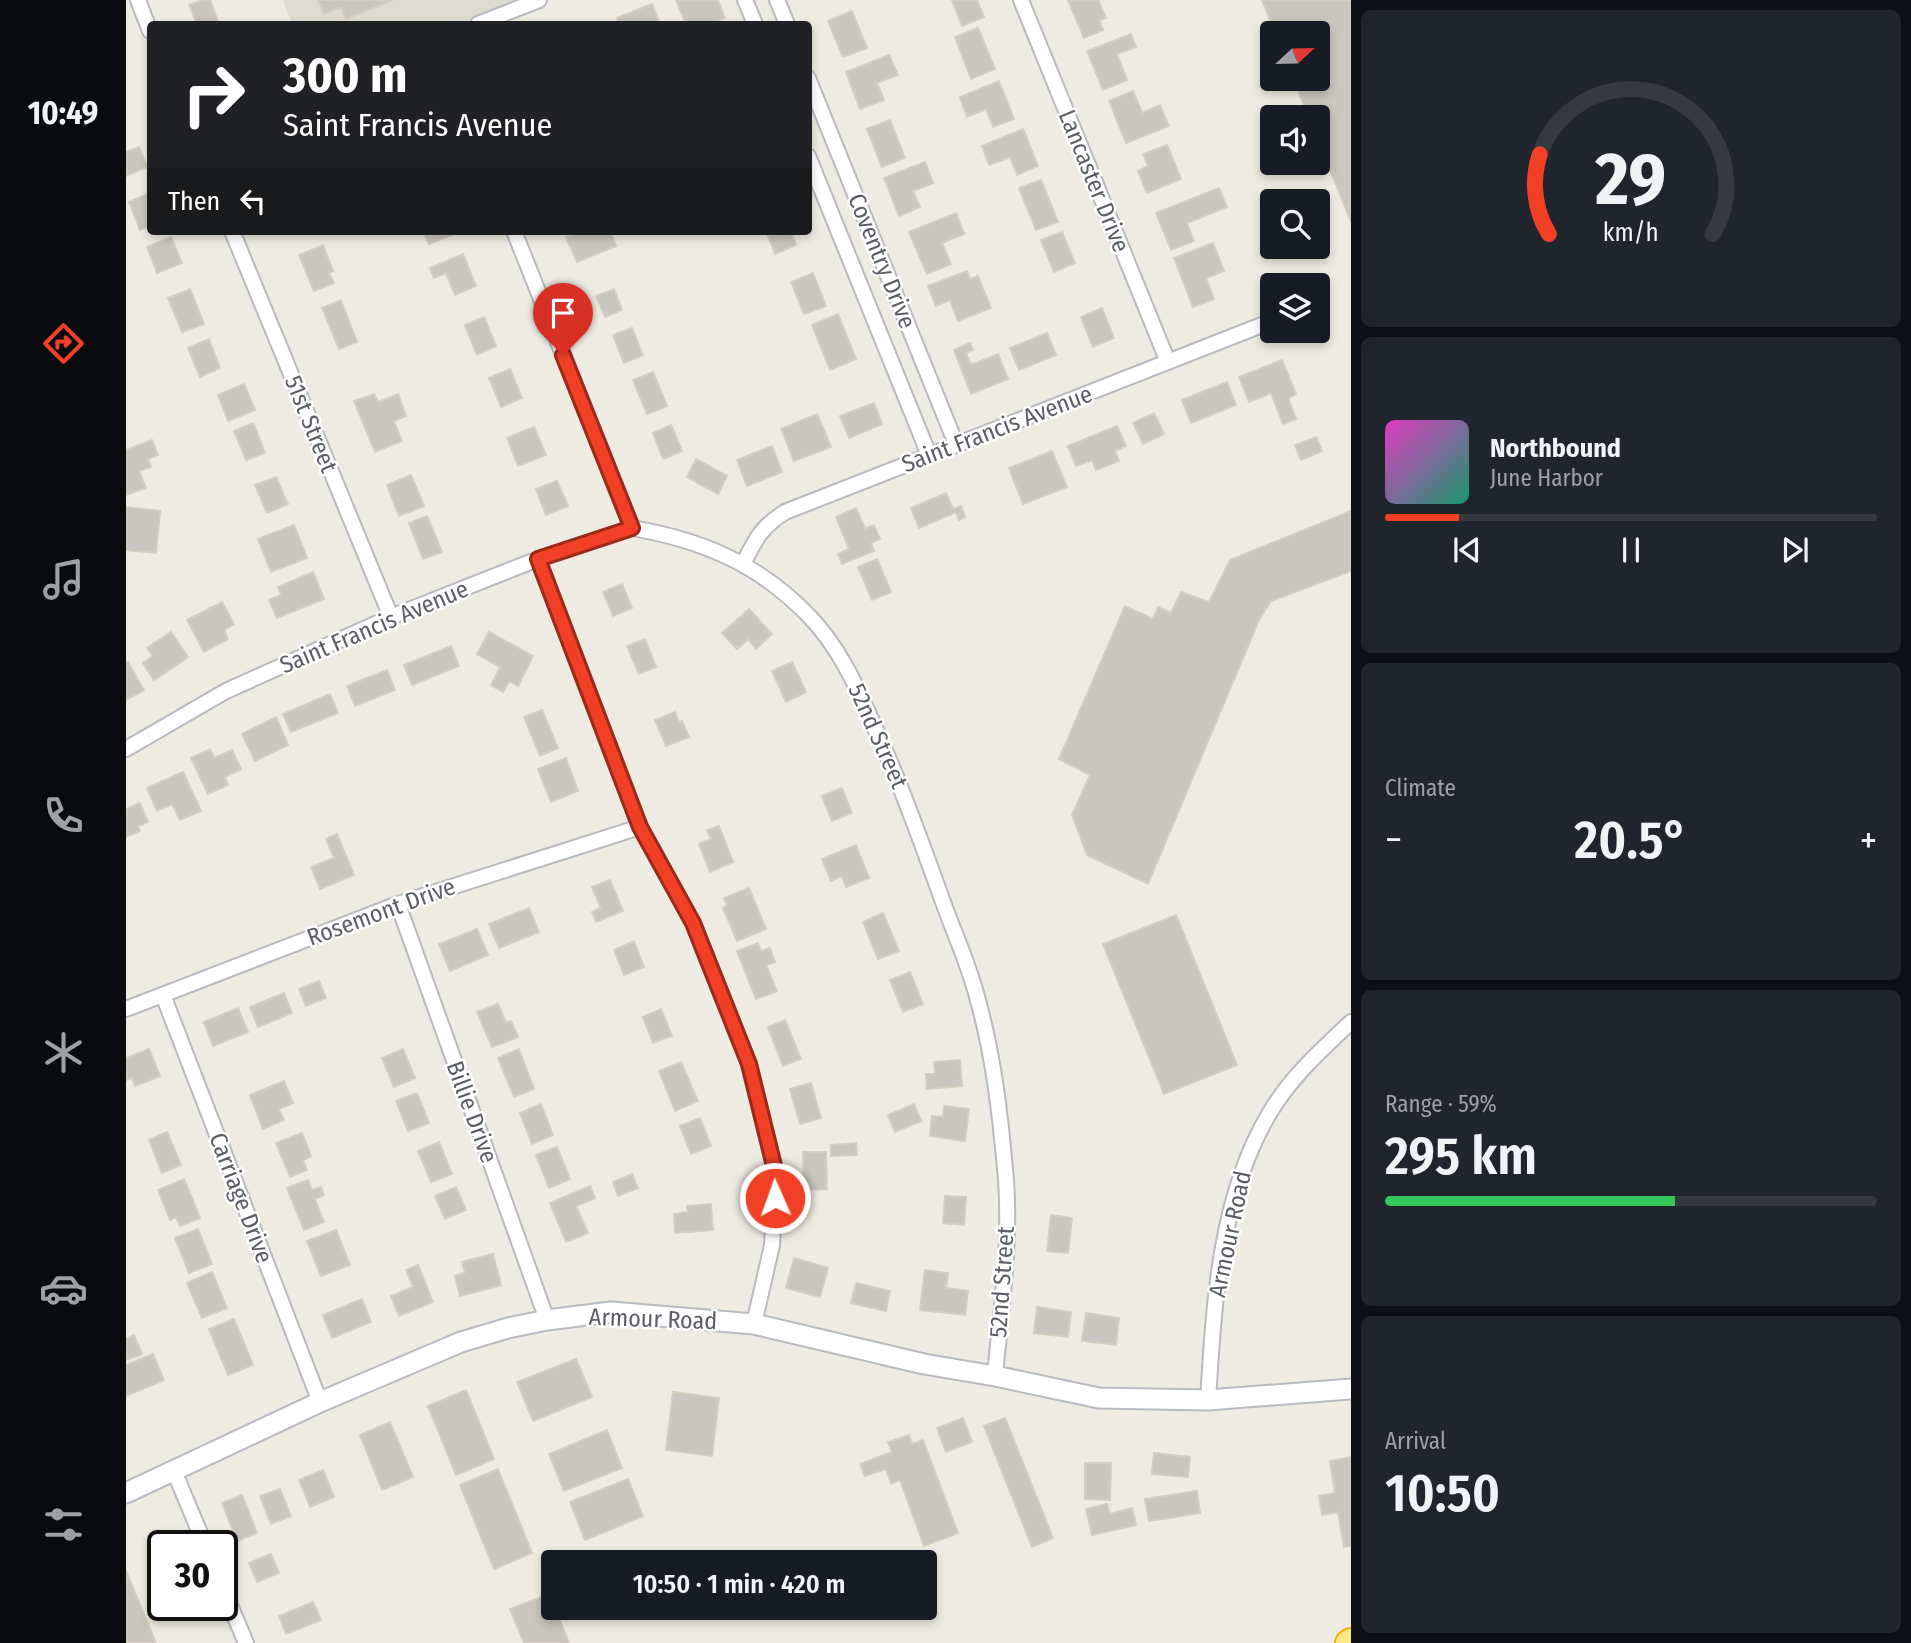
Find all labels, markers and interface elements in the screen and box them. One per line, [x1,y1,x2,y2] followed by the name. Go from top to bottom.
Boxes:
[1260,21,1330,91] north arrow
[1260,21,1330,343] map controls
[283,46,407,105] text: 300 m
[168,49,259,140] icon: right
[28,94,98,132] text: 10:49
[1260,105,1330,175] button: sound
[283,106,552,144] text: Saint Francis Avenue
[1053,106,1135,256] street label: Lancaster Drive
[1595,137,1666,224] text: 29
[234,182,272,220] icon: left
[168,186,220,217] text: Then
[1260,189,1330,259] button: search
[842,190,922,332] street label: Coventry Drive
[1603,218,1659,248] text: km/h
[1260,273,1330,343] button: layers
[533,283,593,355] pin
[544,294,582,332] icon: arrive
[39,319,88,368] icon: directions
[279,371,343,477] street label: 51st Street
[898,380,1096,478] street label: Saint Francis Avenue
[1490,433,1621,464] text: Northbound
[1490,464,1603,492] text: June Harbor
[1448,531,1486,569] icon: previous
[1612,531,1650,569] icon: pause
[1776,531,1814,569] icon: next
[39,555,88,604] icon: music
[276,575,472,679] street label: Saint Francis Avenue
[843,679,914,793] street label: 52nd Street
[1385,774,1456,802] text: Climate
[39,791,88,840] icon: phone
[1574,809,1688,872] text: 20.5°
[1385,817,1402,863] text: −
[1860,817,1877,863] text: +
[303,872,459,952] street label: Rosemont Drive
[39,1028,88,1077] icon: climate
[441,1057,503,1167] street label: Billie Drive
[1385,1090,1497,1118] text: Range · 59%
[1385,1125,1537,1188] text: 295 km
[203,1129,279,1267] street label: Carriage Drive
[738,1161,812,1235] position arrow
[1203,1168,1257,1300] street label: Armour Road
[984,1225,1020,1339] street label: 52nd Street
[39,1264,88,1313] icon: car
[588,1303,718,1335] street label: Armour Road
[1385,1427,1446,1455] text: Arrival
[1385,1462,1500,1525] text: 10:50
[39,1500,88,1549] icon: filters
[147,1530,238,1621] speed limit sign: 30
[633,1569,845,1600] text: 10:50 · 1 min · 420 m

